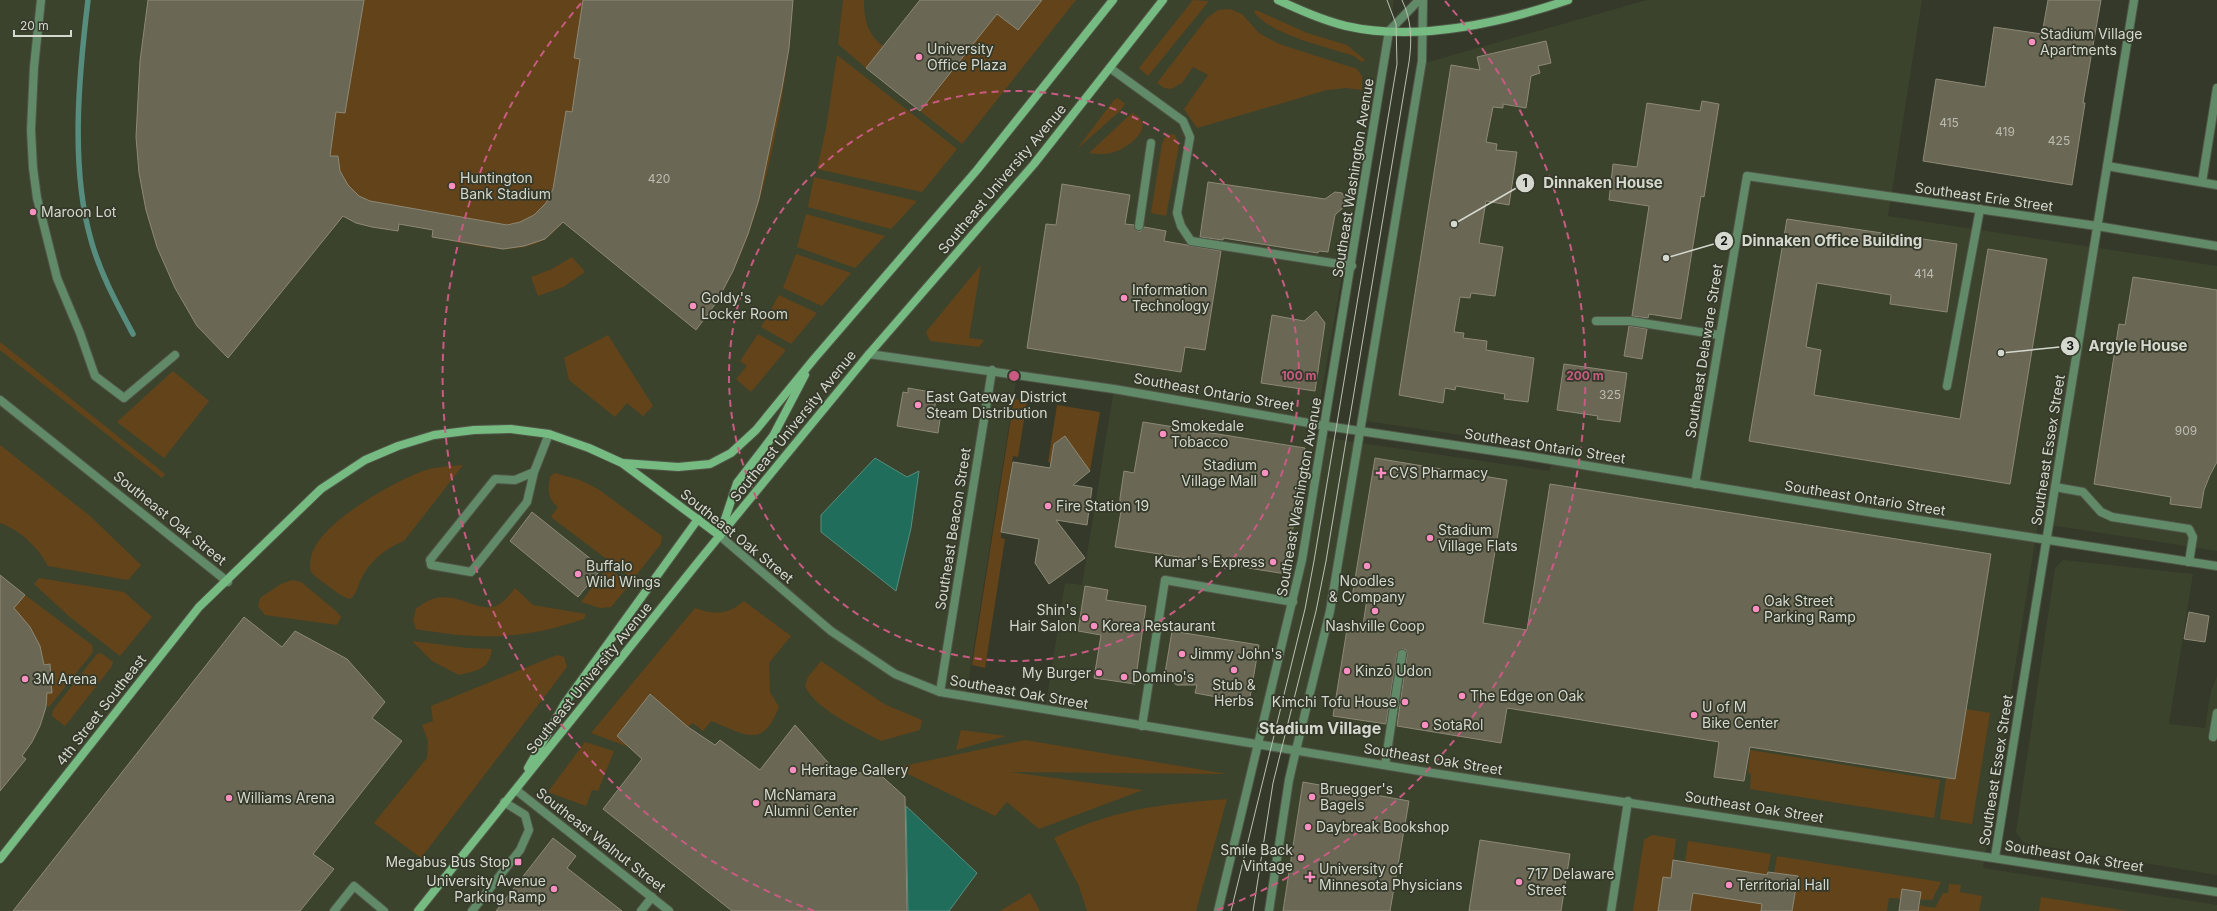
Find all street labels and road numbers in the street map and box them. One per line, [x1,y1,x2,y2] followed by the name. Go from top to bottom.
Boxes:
[1328,77,1377,279] street label: Southeast Washington Avenue
[934,100,1069,257] street label: Southeast University Avenue
[1914,178,2055,215] street label: Southeast Erie Street
[1681,262,1726,439] street label: Southeast Delaware Street
[726,346,859,505] street label: Southeast University Avenue
[1132,369,1296,414] street label: Southeast Ontario Street
[2027,373,2068,527] street label: Southeast Essex Street
[1273,396,1324,598] street label: Southeast Washington Avenue
[1463,424,1627,467] street label: Southeast Ontario Street
[931,446,974,611] street label: Southeast Beacon Street
[110,467,230,569] street label: Southeast Oak Street
[1783,476,1947,519] street label: Southeast Ontario Street
[677,485,797,587] street label: Southeast Oak Street
[522,598,655,757] street label: Southeast University Avenue
[52,651,149,768] street label: 4th Street Southeast
[949,671,1090,712] street label: Southeast Oak Street
[1975,693,2016,847] street label: Southeast Essex Street
[1362,739,1504,778] street label: Southeast Oak Street
[533,784,670,896] street label: Southeast Walnut Street
[1683,787,1825,826] street label: Southeast Oak Street
[2003,836,2145,875] street label: Southeast Oak Street

